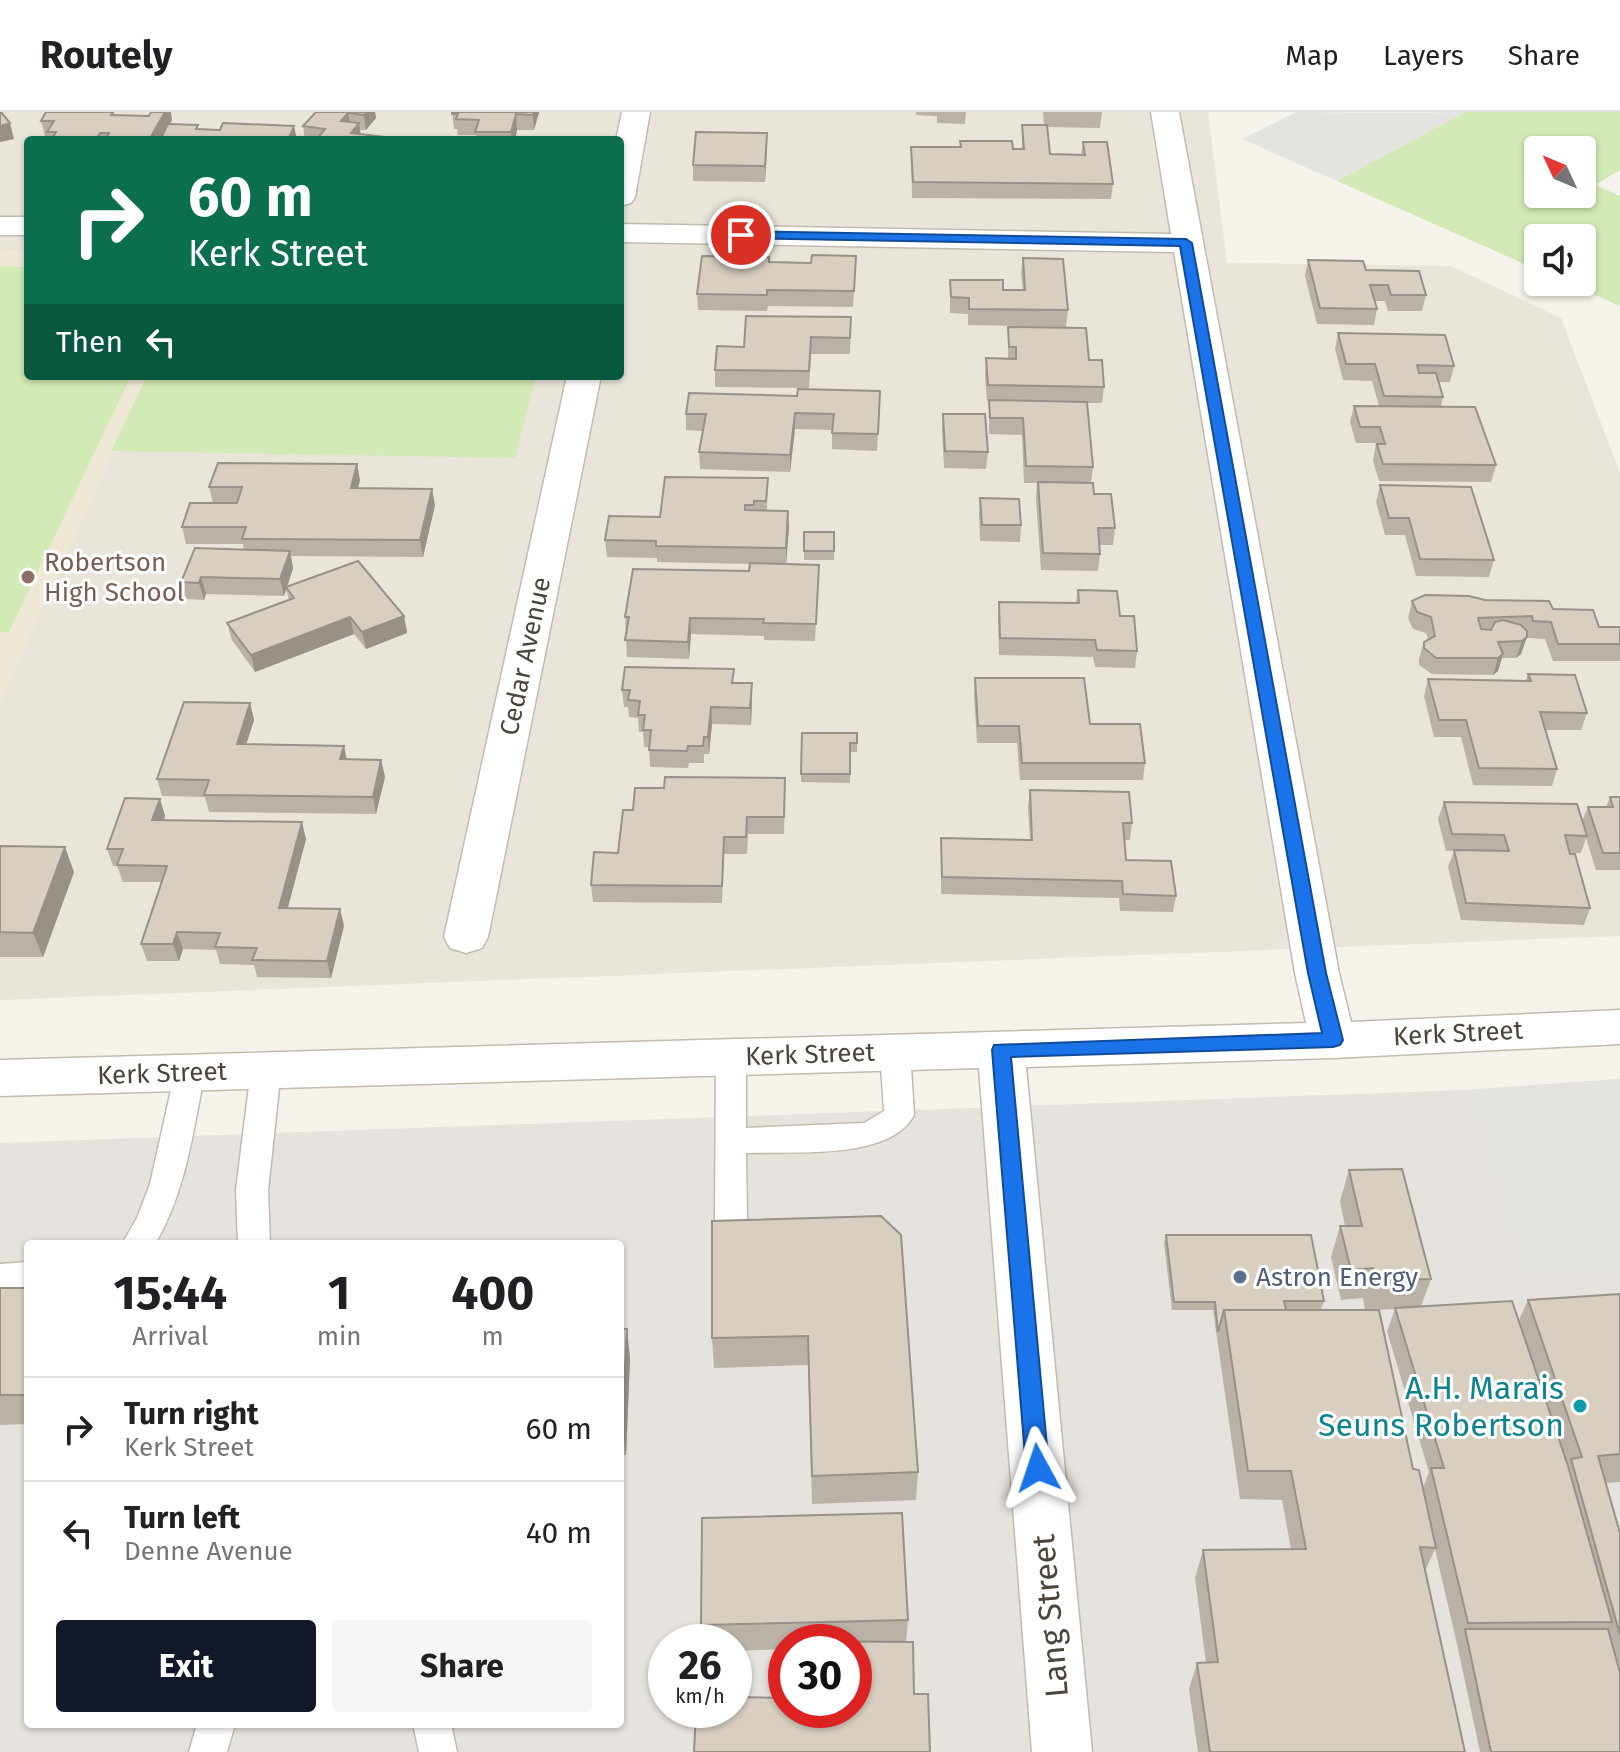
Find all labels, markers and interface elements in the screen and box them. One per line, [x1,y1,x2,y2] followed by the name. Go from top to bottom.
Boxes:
[40,32,172,78] text: Routely
[1285,39,1339,72] text: Map
[1383,39,1464,72] text: Layers
[1508,39,1580,72] text: Share
[1524,136,1596,208] north arrow
[1524,136,1596,296] map controls
[188,164,313,231] text: 60 m
[56,168,160,272] icon: right
[707,201,775,269] pin
[719,213,763,257] icon: arrive
[1524,224,1596,296] button: sound
[188,232,368,276] text: Kerk Street
[139,320,183,364] icon: left
[56,324,123,360] text: Then
[44,547,185,608] place label: Robertson High School
[19,568,37,586] marker: Robertson High School
[494,574,557,738] street label: Cedar Avenue
[1392,1015,1524,1052] street label: Kerk Street
[745,1037,876,1072] street label: Kerk Street
[97,1056,228,1091] street label: Kerk Street
[1256,1262,1418,1293] place label: Astron Energy
[114,1264,227,1322] text: 15:44
[328,1264,350,1322] text: 1
[451,1264,534,1322] text: 400
[1231,1268,1249,1286] marker: Astron Energy
[132,1321,208,1352] text: Arrival
[317,1321,362,1352] text: min
[482,1321,504,1352] text: m
[1318,1369,1564,1444] place label: A.H. Marais Seuns Robertson
[124,1396,259,1432] text: Turn right
[1571,1397,1589,1415] marker: A.H. Marais Seuns Robertson
[56,1407,100,1451] icon: right
[526,1411,592,1447] text: 60 m
[996,1426,1080,1510] position arrow
[124,1432,254,1463] text: Kerk Street
[124,1500,240,1536] text: Turn left
[56,1511,100,1555] icon: left
[526,1515,592,1551] text: 40 m
[1024,1532,1076,1699] street label: Lang Street
[124,1536,293,1567] text: Denne Avenue
[56,1620,316,1712] button: Exit
[332,1620,592,1712] button: Share
[768,1624,872,1728] speed limit sign: 30
[678,1642,722,1690] text: 26
[675,1684,725,1708] text: km/h

